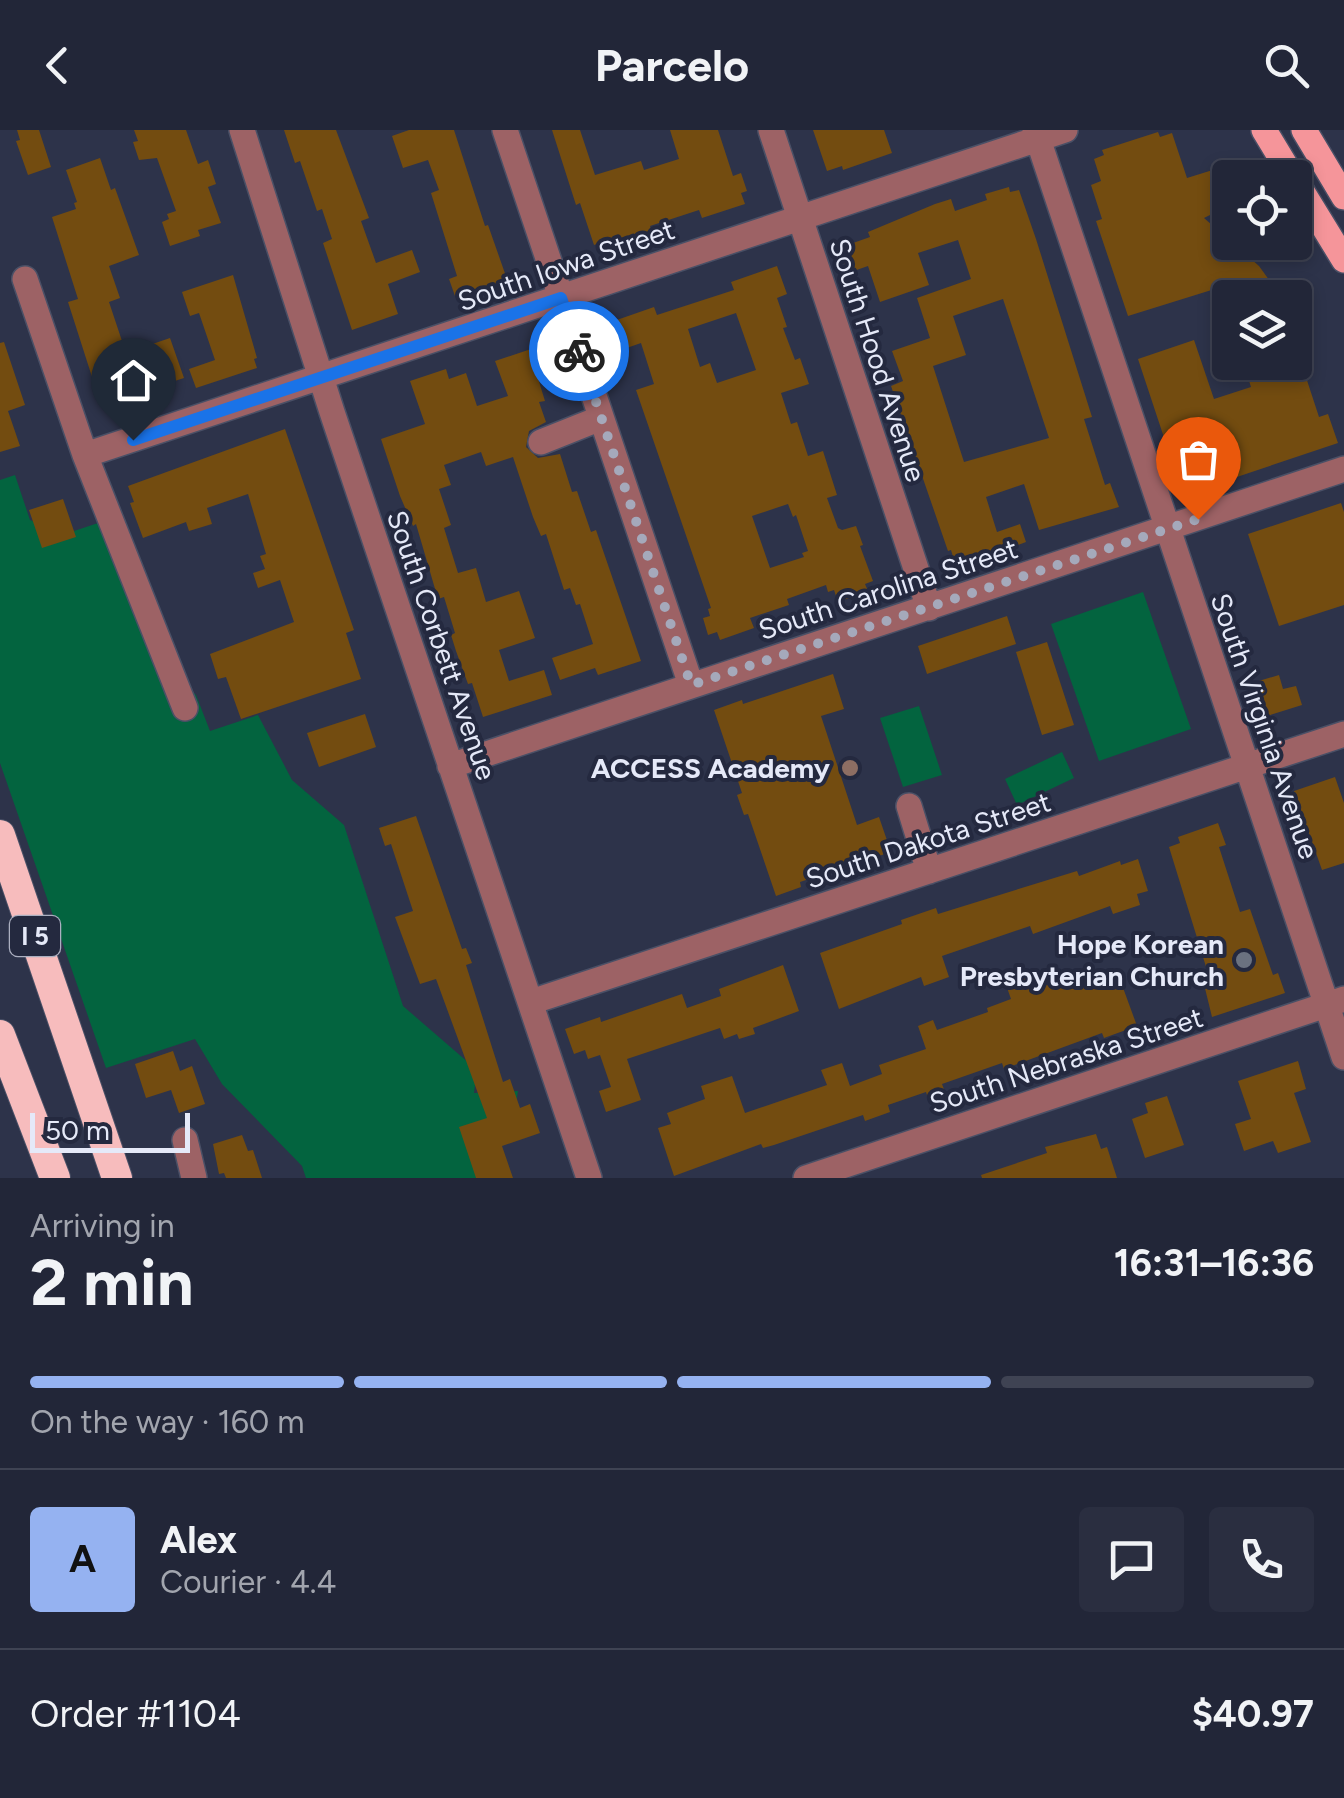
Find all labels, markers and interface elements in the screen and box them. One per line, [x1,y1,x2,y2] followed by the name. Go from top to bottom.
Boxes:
[30,38,85,93] icon: back
[595,38,749,92] text: Parcelo
[1259,38,1314,93] icon: search
[1212,160,1312,380] map controls
[1212,160,1312,260] button: locate
[453,212,679,318] street label: South Iowa Street
[823,234,933,486] street label: South Hood Avenue
[1212,280,1312,380] button: layers
[529,301,629,401] courier
[552,324,607,379] icon: bike
[91,338,176,441] pin
[106,353,161,408] icon: home
[1156,417,1241,520] pin
[1171,432,1226,487] icon: bag
[380,506,504,784] street label: South Corbett Avenue
[754,531,1022,647] street label: South Carolina Street
[1204,589,1326,863] street label: South Virginia Avenue
[591,751,831,785] place label: ACCESS Academy
[839,757,861,779] marker: ACCESS Academy
[801,784,1055,896] street label: South Dakota Street
[10,916,60,956] road number: I 5
[960,927,1224,993] place label: Hope Korean Presbyterian Church
[1233,949,1255,971] marker: Hope Korean Presbyterian Church
[925,1000,1207,1120] street label: South Nebraska Street
[30,1108,190,1153] scale bar
[45,1113,110,1147] text: 50 m
[30,1207,175,1245] text: Arriving in
[1114,1240,1314,1286] text: 16:31–16:36
[30,1243,194,1321] text: 2 min
[30,1403,304,1441] text: On the way · 160 m
[1079,1507,1184,1612] button: chat
[1209,1507,1314,1612] button: phone
[160,1517,237,1563] text: Alex
[69,1536,96,1582] text: A
[160,1563,336,1601] text: Courier · 4.4
[30,1691,241,1737] text: Order #1104
[1192,1691,1314,1737] text: $40.97

